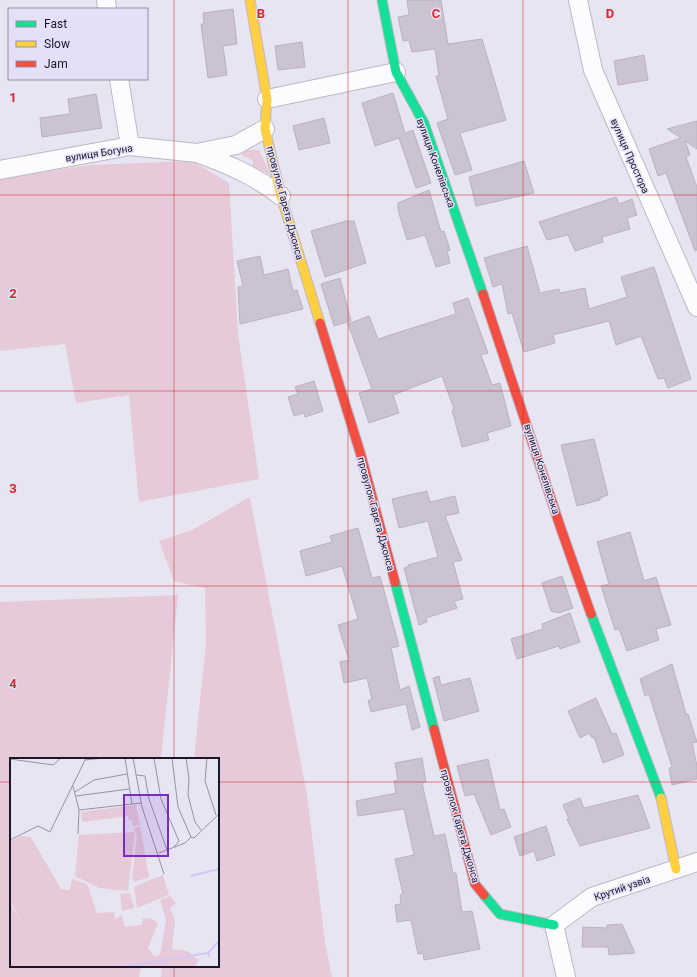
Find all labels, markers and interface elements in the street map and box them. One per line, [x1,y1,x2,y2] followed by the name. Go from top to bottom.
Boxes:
[257,6,265,21] text: B
[432,6,441,21] text: C
[606,6,614,21] text: D
[8,8,148,80] legend
[44,17,67,31] text: Fast
[44,37,70,51] text: Slow
[44,57,68,71] text: Jam
[9,90,17,105] text: 1
[415,117,457,209] street label: вулиця Конелівська
[609,117,651,195] street label: вулиця Простора
[65,142,133,164] street label: вулиця Богуна
[264,145,306,261] street label: провулок Гарета Джонса
[9,286,17,301] text: 2
[522,422,562,516] street label: вулиця Конелівська
[355,456,397,572] street label: провулок Гарета Джонса
[9,481,17,496] text: 3
[9,676,17,691] text: 4
[10,758,219,967] inset map
[439,768,481,884] street label: провулок Гарета Джонса
[593,873,651,903] street label: Крутий узвіз

